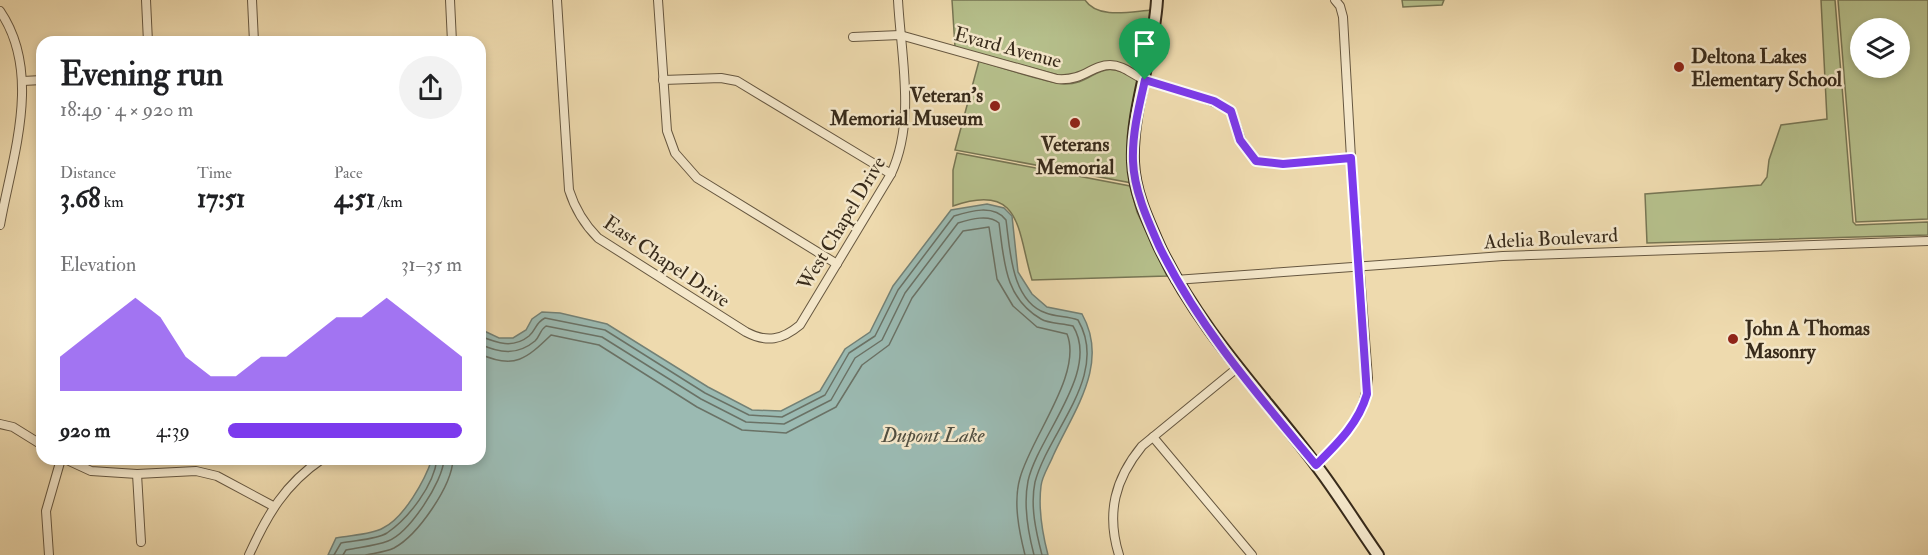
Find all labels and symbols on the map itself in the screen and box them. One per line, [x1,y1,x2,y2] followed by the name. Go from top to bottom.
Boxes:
[1119,18,1170,80] pin
[951,21,1064,74] street label: Evard Avenue
[1691,44,1843,93] place label: Deltona Lakes Elementary School
[1672,60,1686,74] marker: Deltona Lakes Elementary School
[829,83,983,131] place label: Veteran's Memorial Museum
[988,99,1002,113] marker: Veteran's Memorial Museum
[1068,116,1082,130] marker: Veterans Memorial
[1035,132,1115,180] place label: Veterans Memorial
[791,152,892,296] street label: West Chapel Drive
[598,210,735,314] street label: East Chapel Drive
[1482,222,1619,255] street label: Adelia Boulevard
[1744,316,1870,365] place label: John A Thomas Masonry
[1726,332,1740,346] marker: John A Thomas Masonry
[880,422,986,449] water label: Dupont Lake

